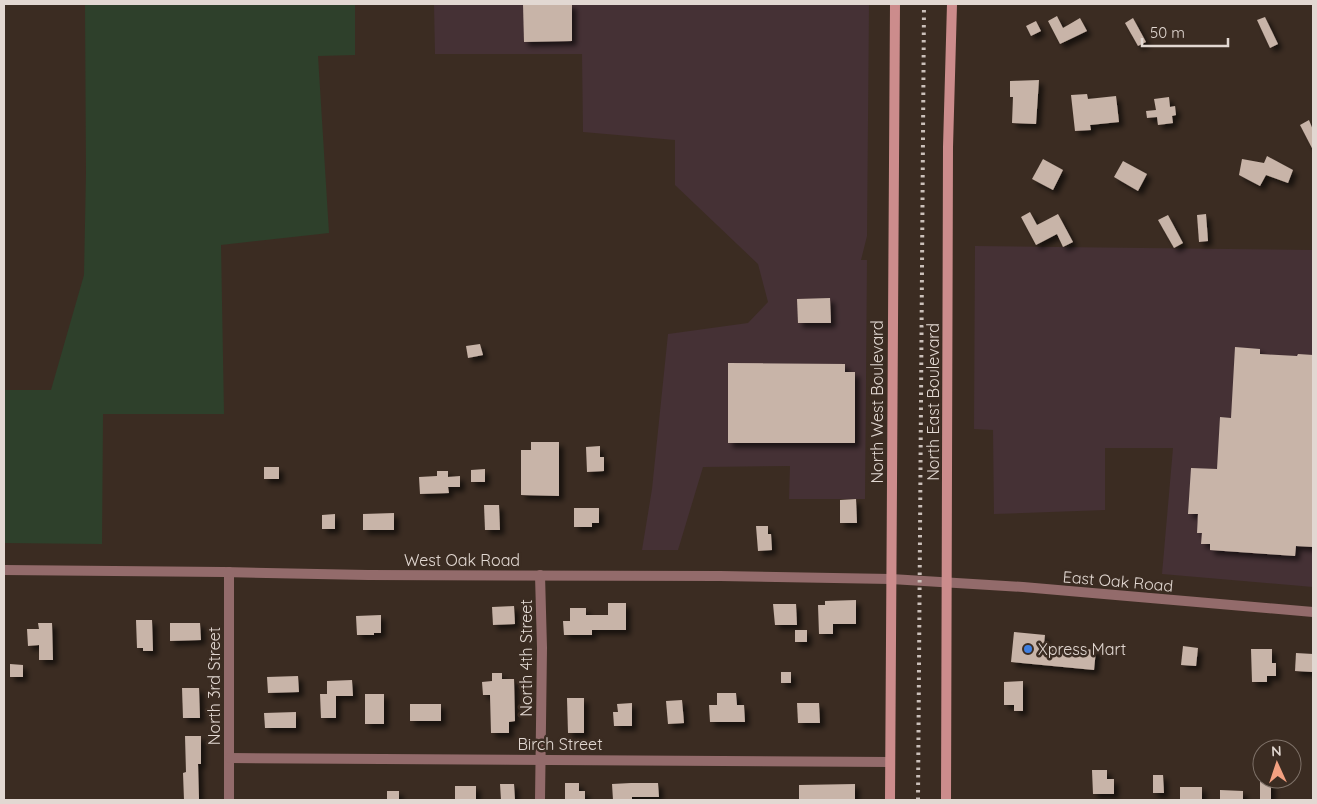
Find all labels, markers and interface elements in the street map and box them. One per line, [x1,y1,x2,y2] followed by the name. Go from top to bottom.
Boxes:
[1142,15,1228,47] scale bar
[1150,23,1185,42] text: 50 m
[867,320,887,484] street label: North West Boulevard
[923,323,943,481] street label: North East Boulevard
[404,550,520,570] street label: West Oak Road
[1062,566,1174,596] street label: East Oak Road
[516,599,536,717] street label: North 4th Street
[204,627,224,745] street label: North 3rd Street
[1038,639,1126,659] place label: Xpress Mart
[1022,643,1034,655] marker: Xpress Mart
[517,734,603,754] street label: Birch Street
[1252,739,1302,789] north arrow
[1271,742,1282,760] text: N

